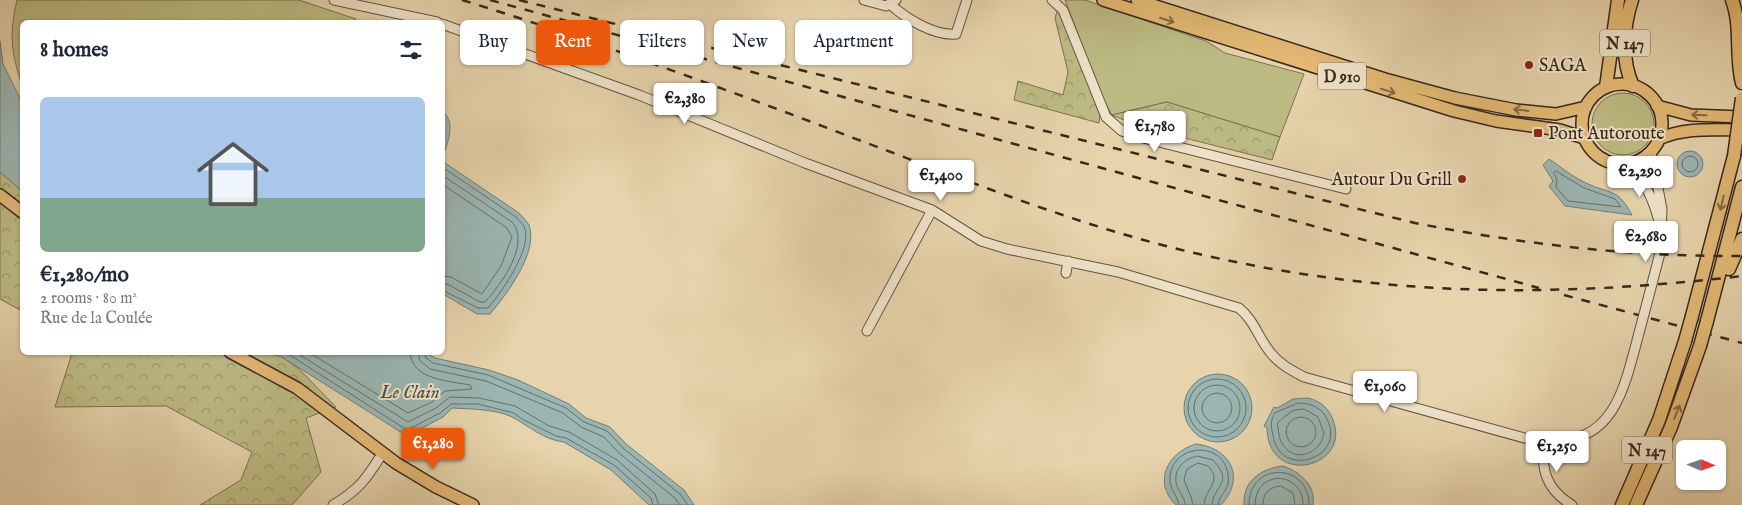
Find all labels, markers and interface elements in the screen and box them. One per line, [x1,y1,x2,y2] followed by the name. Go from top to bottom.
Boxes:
[1158,16,1174,25] one-way arrow
[460,20,526,65] chip: Buy
[536,20,610,65] chip: Rent
[620,20,704,65] chip: Filters
[714,20,785,65] chip: New
[795,20,912,65] chip: Apartment
[1600,29,1650,56] road number: N 147
[397,36,425,64] icon: filters
[40,37,108,64] text: 8 homes
[1539,55,1587,78] place label: SAGA
[1523,59,1535,71] marker: SAGA
[1318,62,1366,90] road number: D 910
[644,82,726,125] pin: €2,380
[1380,87,1395,96] one-way arrow
[664,89,706,109] text: €2,380
[1513,105,1529,115] one-way arrow
[1114,110,1196,153] pin: €1,780
[1691,111,1707,120] one-way arrow
[1135,117,1175,137] text: €1,780
[1548,123,1665,146] place label: Pont Autoroute
[1532,127,1544,139] marker: Pont Autoroute
[188,129,278,219] icon: home
[1599,156,1681,198] pin: €2,290
[900,160,982,202] pin: €1,400
[1618,162,1662,182] text: €2,290
[919,166,963,186] text: €1,400
[1331,169,1452,192] place label: Autour Du Grill
[1456,173,1468,185] marker: Autour Du Grill
[1717,195,1726,211] one-way arrow
[1605,220,1687,263] pin: €2,680
[1625,227,1667,247] text: €2,680
[40,262,129,289] text: €1,280/mo
[40,289,137,309] text: 2 rooms · 80 m²
[40,309,153,329] text: Rue de la Coulée
[1344,370,1426,413] pin: €1,060
[1364,377,1406,397] text: €1,060
[379,381,440,405] water label: Le Clain
[1673,405,1682,420] one-way arrow
[392,428,474,470] pin: €1,280
[1516,430,1598,473] pin: €1,250
[412,434,454,454] text: €1,280
[1622,436,1672,464] road number: N 147
[1537,437,1577,457] text: €1,250
[1676,440,1726,490] north arrow
[1676,440,1726,490] map controls

